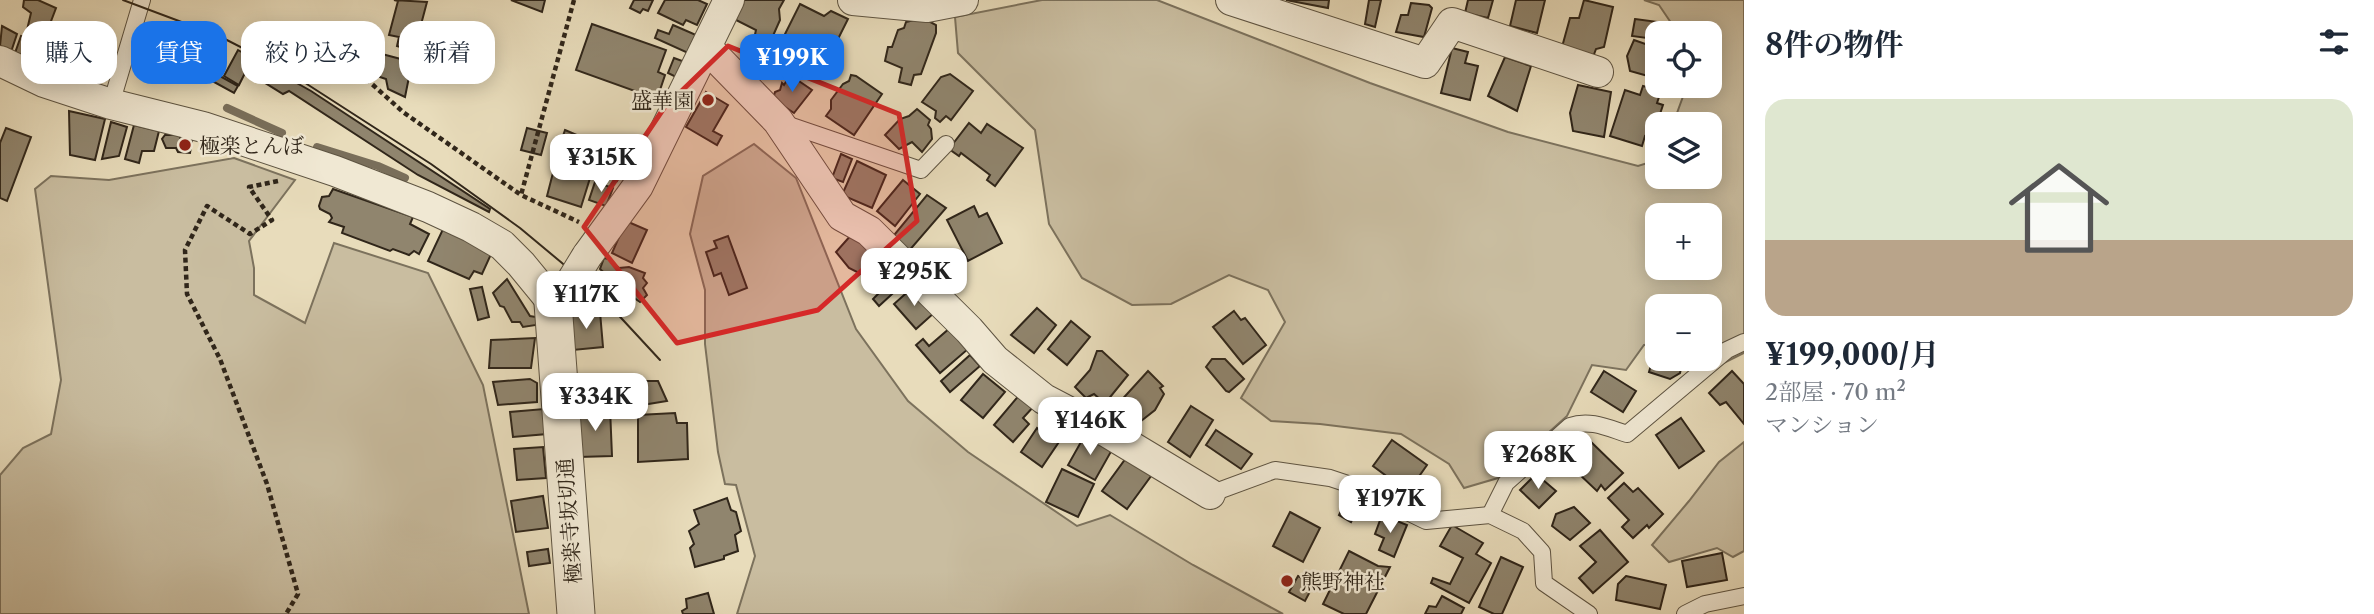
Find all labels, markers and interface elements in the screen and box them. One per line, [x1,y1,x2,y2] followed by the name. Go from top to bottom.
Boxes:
[21,21,117,84] chip: 購入
[131,21,227,84] chip: 賃貸
[241,21,385,84] chip: 絞り込み
[399,21,495,84] chip: 新着
[1645,21,1722,371] map controls
[1645,21,1722,98] button: locate
[2315,23,2353,61] icon: filters
[1765,26,1903,63] text: 8件の物件
[743,34,841,94] pin: ¥199K
[756,43,828,71] text: ¥199K
[631,88,694,113] place label: 盛華園
[700,92,716,108] marker: 盛華園
[1645,112,1722,189] button: layers
[199,133,304,158] place label: 極楽とんぼ
[552,134,650,194] pin: ¥315K
[177,137,193,153] marker: 極楽とんぼ
[566,143,636,171] text: ¥315K
[1996,145,2122,271] icon: home
[1645,203,1722,280] button: +
[865,248,963,308] pin: ¥295K
[877,257,951,285] text: ¥295K
[537,272,635,331] pin: ¥117K
[553,280,619,308] text: ¥117K
[1645,294,1722,371] button: −
[1765,336,1940,373] text: ¥199,000/月
[546,374,644,433] pin: ¥334K
[1765,378,1906,406] text: 2部屋 · 70 m²
[558,382,632,410] text: ¥334K
[1041,398,1139,457] pin: ¥146K
[1054,406,1126,434] text: ¥146K
[1765,411,1879,439] text: マンション
[1489,432,1587,491] pin: ¥268K
[1500,440,1576,468] text: ¥268K
[552,457,586,585] street label: 極楽寺坂切通
[1341,476,1439,535] pin: ¥197K
[1355,484,1425,512] text: ¥197K
[1301,569,1385,594] place label: 熊野神社
[1279,573,1295,589] marker: 熊野神社

